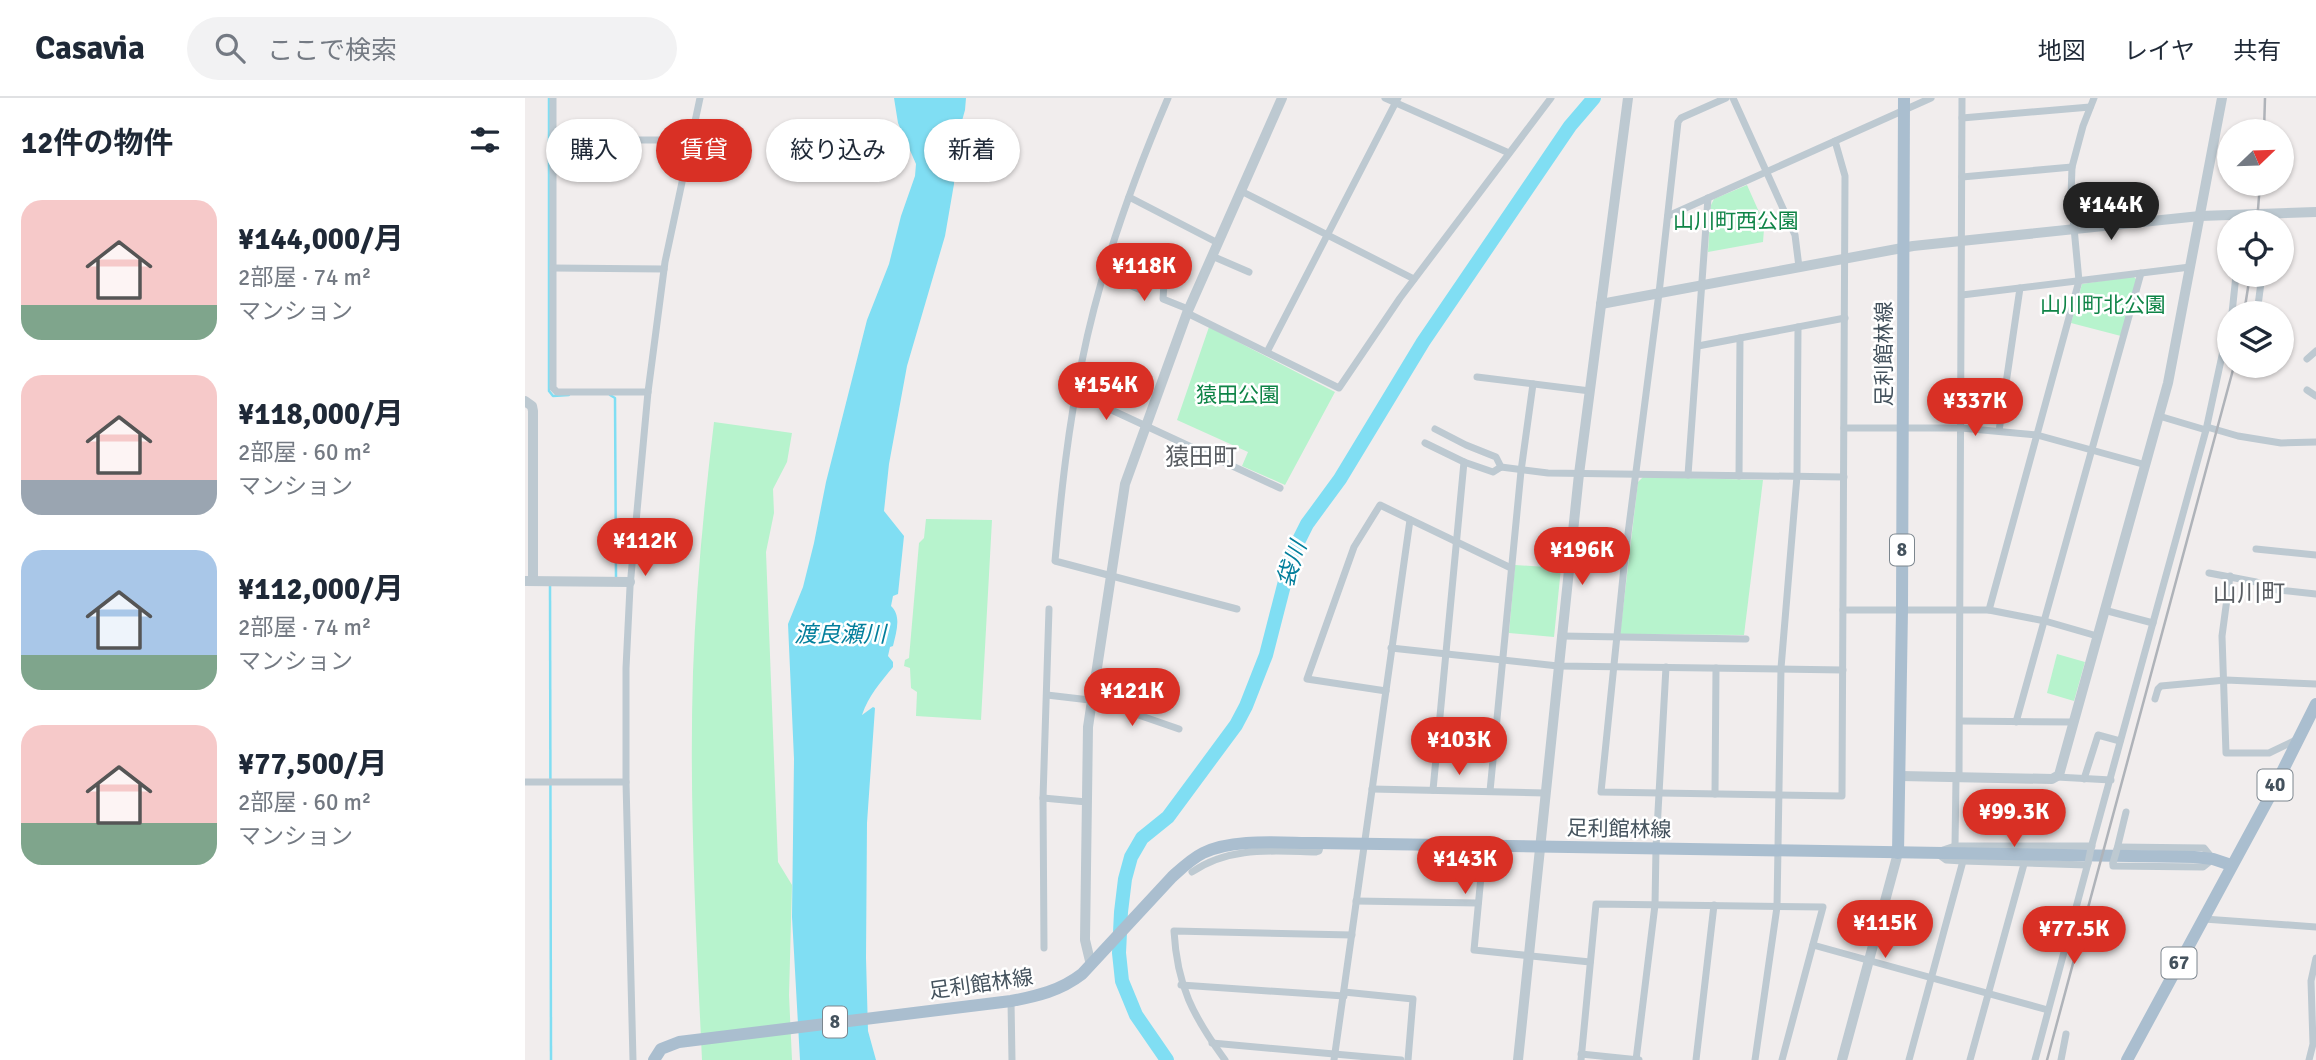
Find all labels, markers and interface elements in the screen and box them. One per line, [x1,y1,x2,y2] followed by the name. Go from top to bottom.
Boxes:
[187,17,677,80] search box
[35,28,145,69] text: Casavia
[211,29,249,67] icon: search
[267,35,397,67] text: ここで検索
[2038,36,2086,66] text: 地図
[2124,36,2195,66] text: レイヤ
[2233,36,2281,66] text: 共有
[546,119,642,182] chip: 購入
[656,119,752,182] chip: 賃貸
[766,119,910,182] chip: 絞り込み
[924,119,1020,182] chip: 新着
[2217,119,2294,196] north arrow
[2217,119,2294,378] map controls
[466,121,504,159] icon: filters
[21,125,173,162] text: 12件の物件
[2062,183,2160,242] pin: ¥144K
[2079,190,2143,219] text: ¥144K
[1673,208,1799,234] park label: 山川町西公園
[2217,210,2294,287] button: locate
[238,221,404,258] text: ¥144,000/月
[77,228,161,312] icon: home
[1095,244,1193,303] pin: ¥118K
[1112,251,1176,280] text: ¥118K
[238,263,371,292] text: 2部屋 · 74 m²
[2040,292,2166,318] park label: 山川町北公園
[238,297,353,326] text: マンション
[2217,301,2294,378] button: layers
[1871,302,1897,407] street label: 足利館林線
[1057,362,1155,422] pin: ¥154K
[1074,370,1138,399] text: ¥154K
[1926,378,2024,438] pin: ¥337K
[1196,382,1280,408] park label: 猿田公園
[1943,386,2007,415] text: ¥337K
[238,396,404,433] text: ¥118,000/月
[77,403,161,487] icon: home
[238,438,371,467] text: 2部屋 · 60 m²
[1165,442,1237,472] district label: 猿田町
[238,472,353,501] text: マンション
[596,518,694,578] pin: ¥112K
[613,526,677,555] text: ¥112K
[1533,528,1631,587] pin: ¥196K
[1890,534,1914,565] road number: 8
[1271,535,1314,590] water label: 袋川
[1550,535,1614,564] text: ¥196K
[238,571,404,608] text: ¥112,000/月
[77,578,161,662] icon: home
[2213,578,2285,608] district label: 山川町
[238,613,371,642] text: 2部屋 · 74 m²
[794,620,889,649] water label: 渡良瀬川
[238,647,353,676] text: マンション
[1083,668,1181,728] pin: ¥121K
[1100,676,1164,705] text: ¥121K
[1410,718,1508,777] pin: ¥103K
[1427,725,1491,754] text: ¥103K
[238,746,388,783] text: ¥77,500/月
[77,753,161,837] icon: home
[2257,770,2293,800] road number: 40
[238,788,371,817] text: 2部屋 · 60 m²
[1957,790,2071,849] pin: ¥99.3K
[1979,797,2049,826] text: ¥99.3K
[1566,815,1672,843] street label: 足利館林線
[238,822,353,851] text: マンション
[1416,836,1514,896] pin: ¥143K
[1433,844,1497,873] text: ¥143K
[1836,900,1934,960] pin: ¥115K
[2017,906,2131,966] pin: ¥77.5K
[1853,908,1917,937] text: ¥115K
[2039,914,2109,943] text: ¥77.5K
[2161,948,2197,978] road number: 67
[927,964,1035,1004] street label: 足利館林線
[823,1006,847,1038] road number: 8

